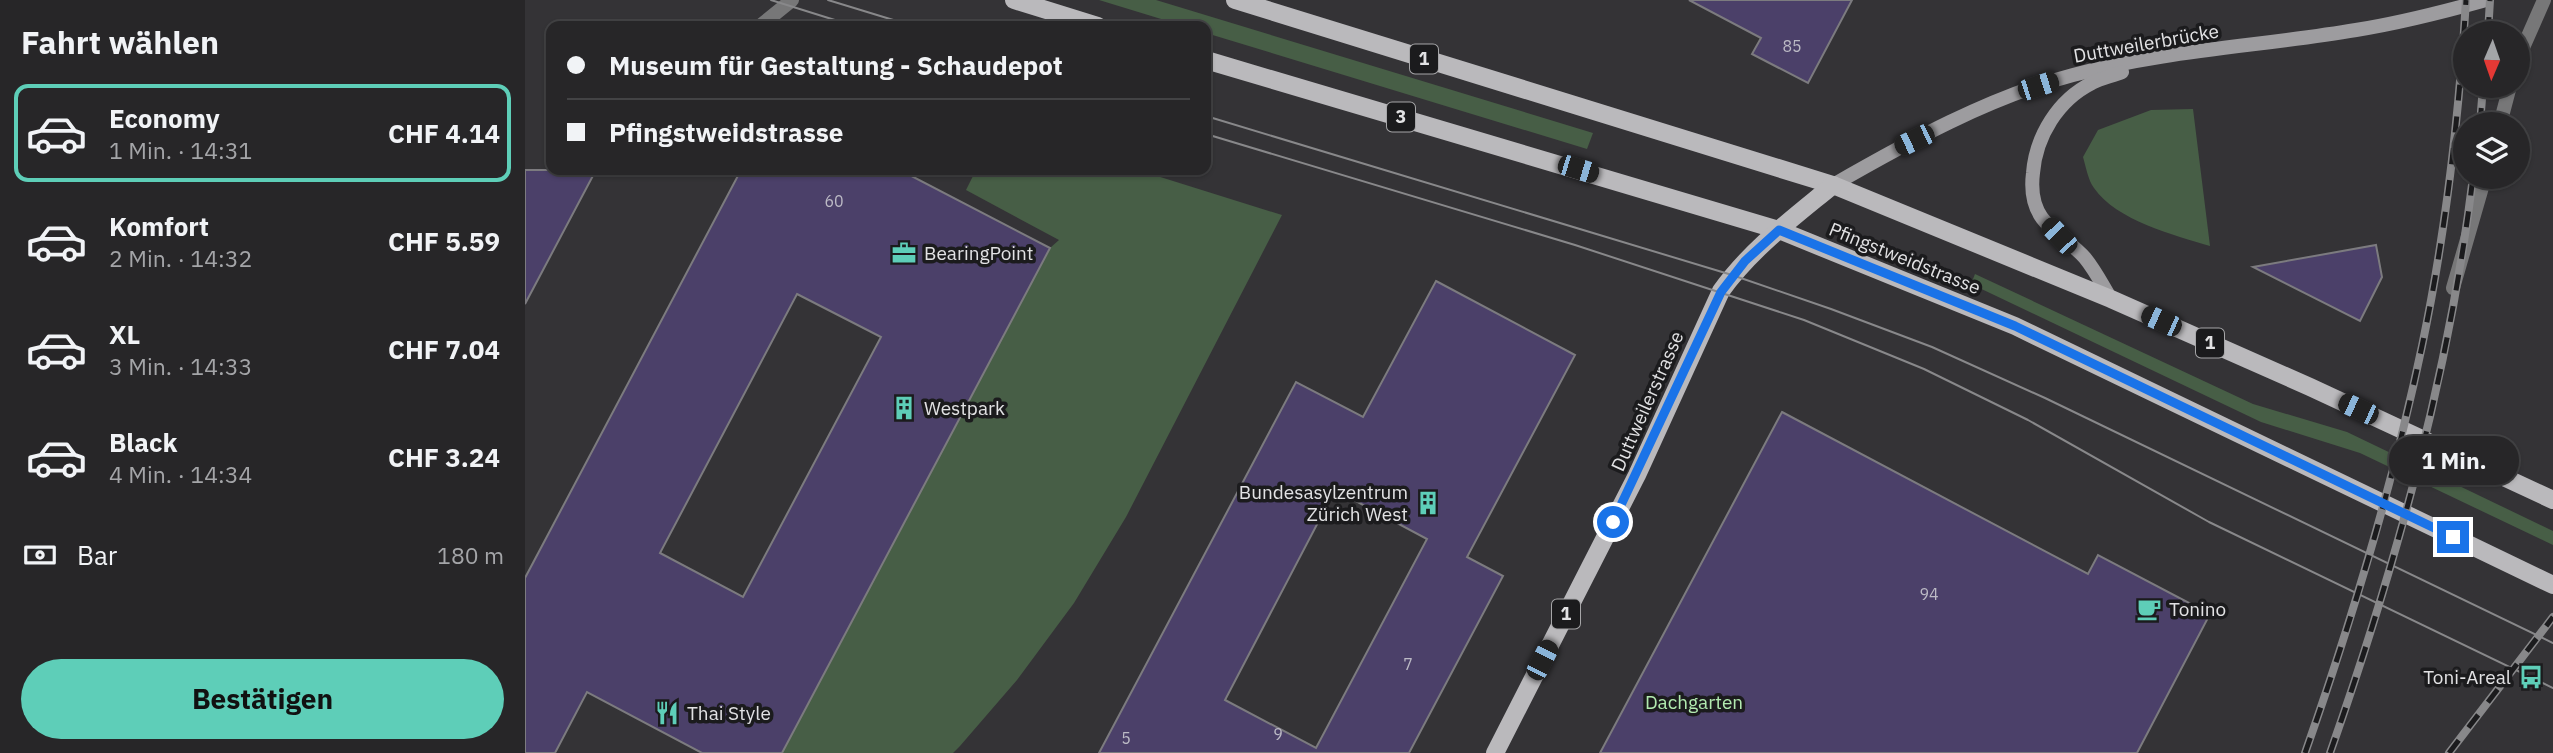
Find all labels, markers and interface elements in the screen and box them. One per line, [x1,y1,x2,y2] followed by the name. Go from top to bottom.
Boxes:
[2071,18,2221,68] street label: Duttweilerbrücke
[21,21,219,63] text: Fahrt wählen
[2453,21,2531,98] north arrow
[2453,21,2530,189] map controls
[1782,36,1802,56] house number: 85
[1410,44,1438,74] road number: 1
[609,48,1063,82] text: Museum für Gestaltung - Schaudepot
[2015,70,2062,102] car
[109,101,220,135] text: Economy
[25,102,88,165] icon: car
[1387,103,1415,132] road number: 3
[2453,112,2530,189] button: layers
[609,115,843,149] text: Pfingstweidstrasse
[388,116,500,150] text: CHF 4.14
[1891,121,1938,159] car
[109,135,252,165] text: 1 Min. · 14:31
[1555,153,1602,185] car
[824,191,844,211] house number: 60
[109,209,209,243] text: Komfort
[25,210,88,273] icon: car
[2037,213,2082,259] car
[1826,217,1984,299] street label: Pfingstweidstrasse
[388,224,500,258] text: CHF 5.59
[890,239,918,267] office icon: BearingPoint
[924,241,1034,265] place label: BearingPoint
[109,243,252,273] text: 2 Min. · 14:32
[2138,303,2185,339] car
[109,317,140,351] text: XL
[25,318,88,381] icon: car
[1605,327,1689,475] street label: Duttweilerstrasse
[2196,328,2224,358] road number: 1
[388,332,500,366] text: CHF 7.04
[109,351,252,381] text: 3 Min. · 14:33
[2335,391,2382,427] car
[890,394,918,422] building icon: Westpark
[924,396,1005,420] place label: Westpark
[109,425,177,459] text: Black
[25,426,88,489] icon: car
[2388,435,2518,484] callout: 1 Min.
[388,440,500,474] text: CHF 3.24
[2421,445,2487,475] text: 1 Min.
[109,459,252,489] text: 4 Min. · 14:34
[1239,480,1408,526] place label: Bundesasylzentrum Zürich West
[1414,489,1442,517] building icon: Bundesasylzentrum Zürich West
[1597,506,1629,538] route start
[2437,521,2469,553] route end
[21,536,59,574] icon: cash
[77,538,117,572] text: Bar
[437,540,504,570] text: 180 m
[1919,584,1939,604] house number: 94
[2135,595,2163,623] cafe icon: Tonino
[2169,597,2226,621] place label: Tonino
[1552,600,1580,628] road number: 1
[1524,637,1561,683] car
[1403,654,1413,674] house number: 7
[21,659,504,739] button: Bestätigen
[2517,663,2545,691] bus stop icon: Toni-Areal
[2423,665,2511,689] place label: Toni-Areal
[1645,690,1743,714] park label: Dachgarten
[653,699,681,727] restaurant icon: Thai Style
[687,701,771,725] place label: Thai Style
[1273,724,1283,744] house number: 9
[1121,728,1131,748] house number: 5

